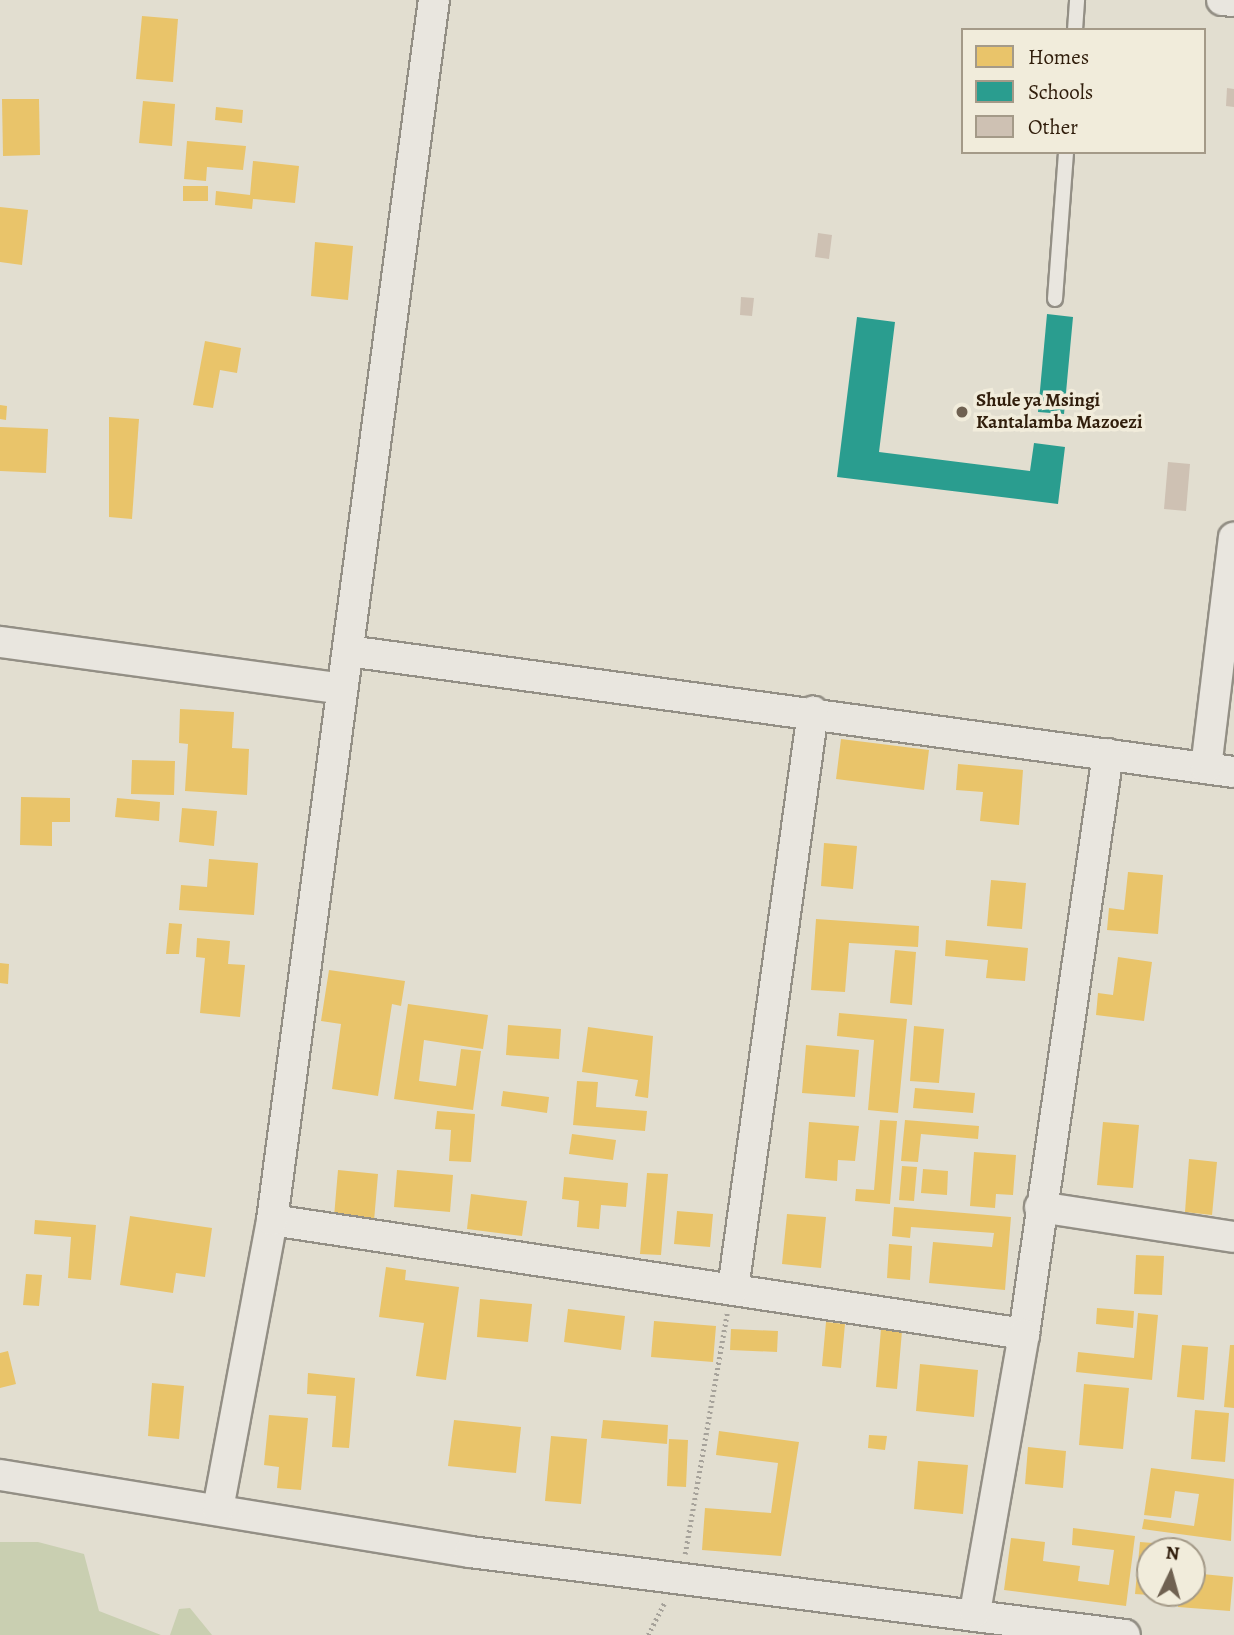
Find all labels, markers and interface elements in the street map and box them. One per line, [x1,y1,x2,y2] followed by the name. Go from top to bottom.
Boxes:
[961,28,1206,154] legend
[1028,43,1089,71] text: Homes
[1028,78,1093,106] text: Schools
[1028,113,1078,141] text: Other
[976,390,1142,434] place label: Shule ya Msingi Kantalamba Mazoezi
[954,404,970,420] marker: Shule ya Msingi Kantalamba Mazoezi
[1136,1537,1206,1607] north arrow
[1165,1540,1181,1567] text: N

